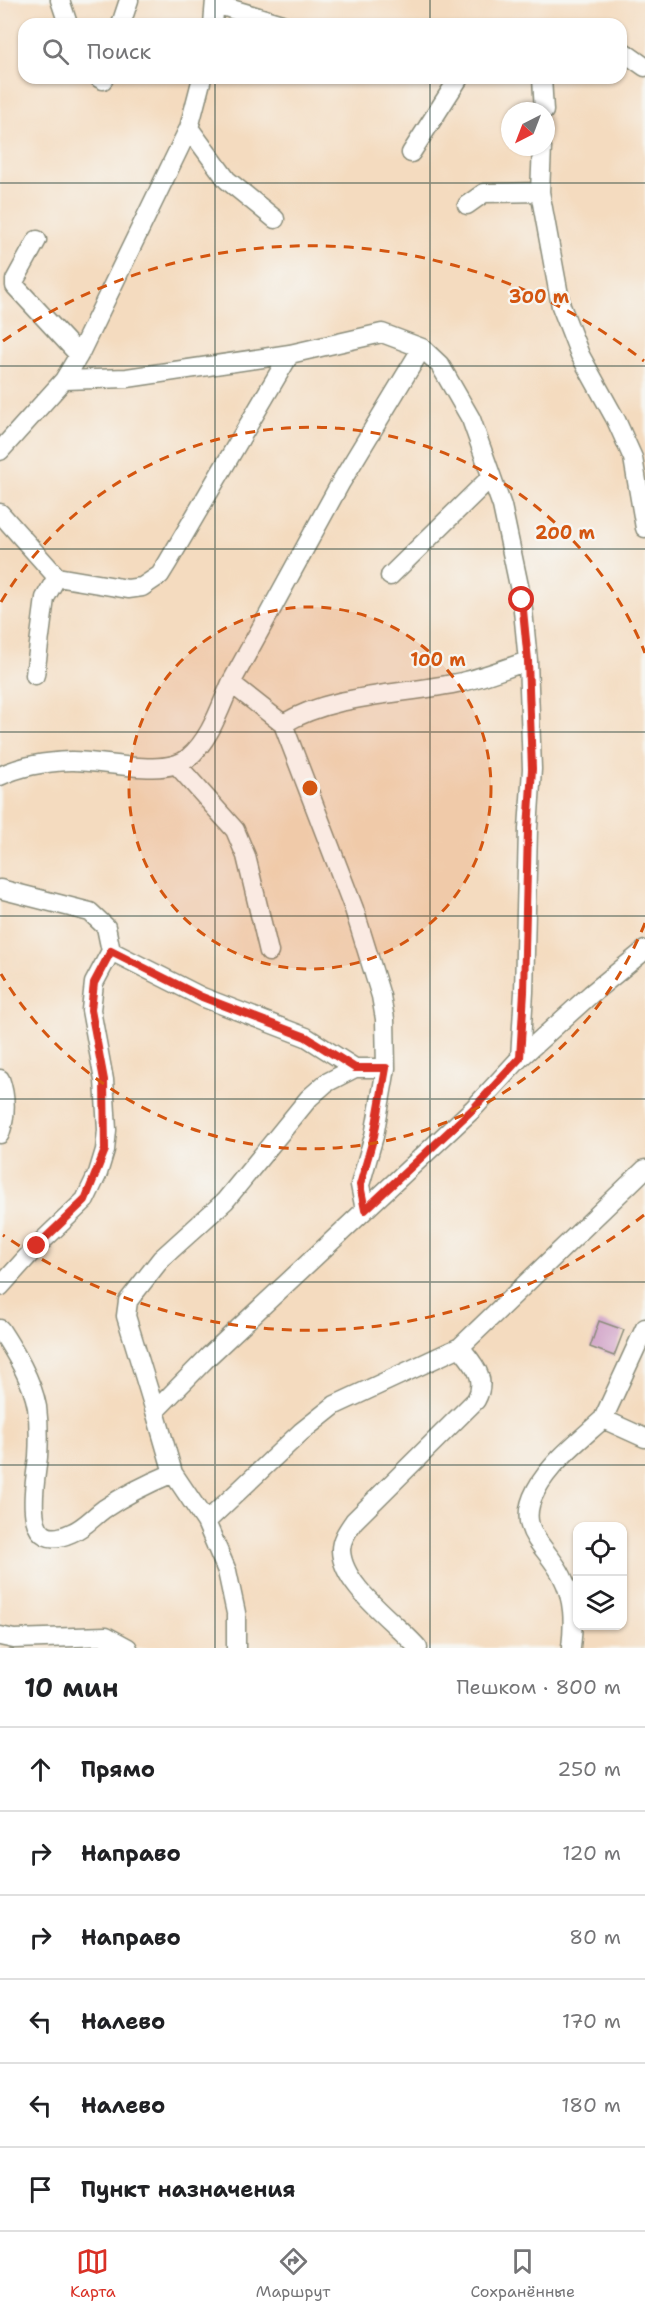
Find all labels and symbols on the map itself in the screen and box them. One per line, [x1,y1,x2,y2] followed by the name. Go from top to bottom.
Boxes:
[501,102,555,156] north arrow
[509,285,570,309] text: 300 m
[535,521,596,545] text: 200 m
[508,586,534,612] route start
[410,648,466,672] text: 100 m
[300,778,320,798] centre of rings
[23,1232,49,1258] route end

